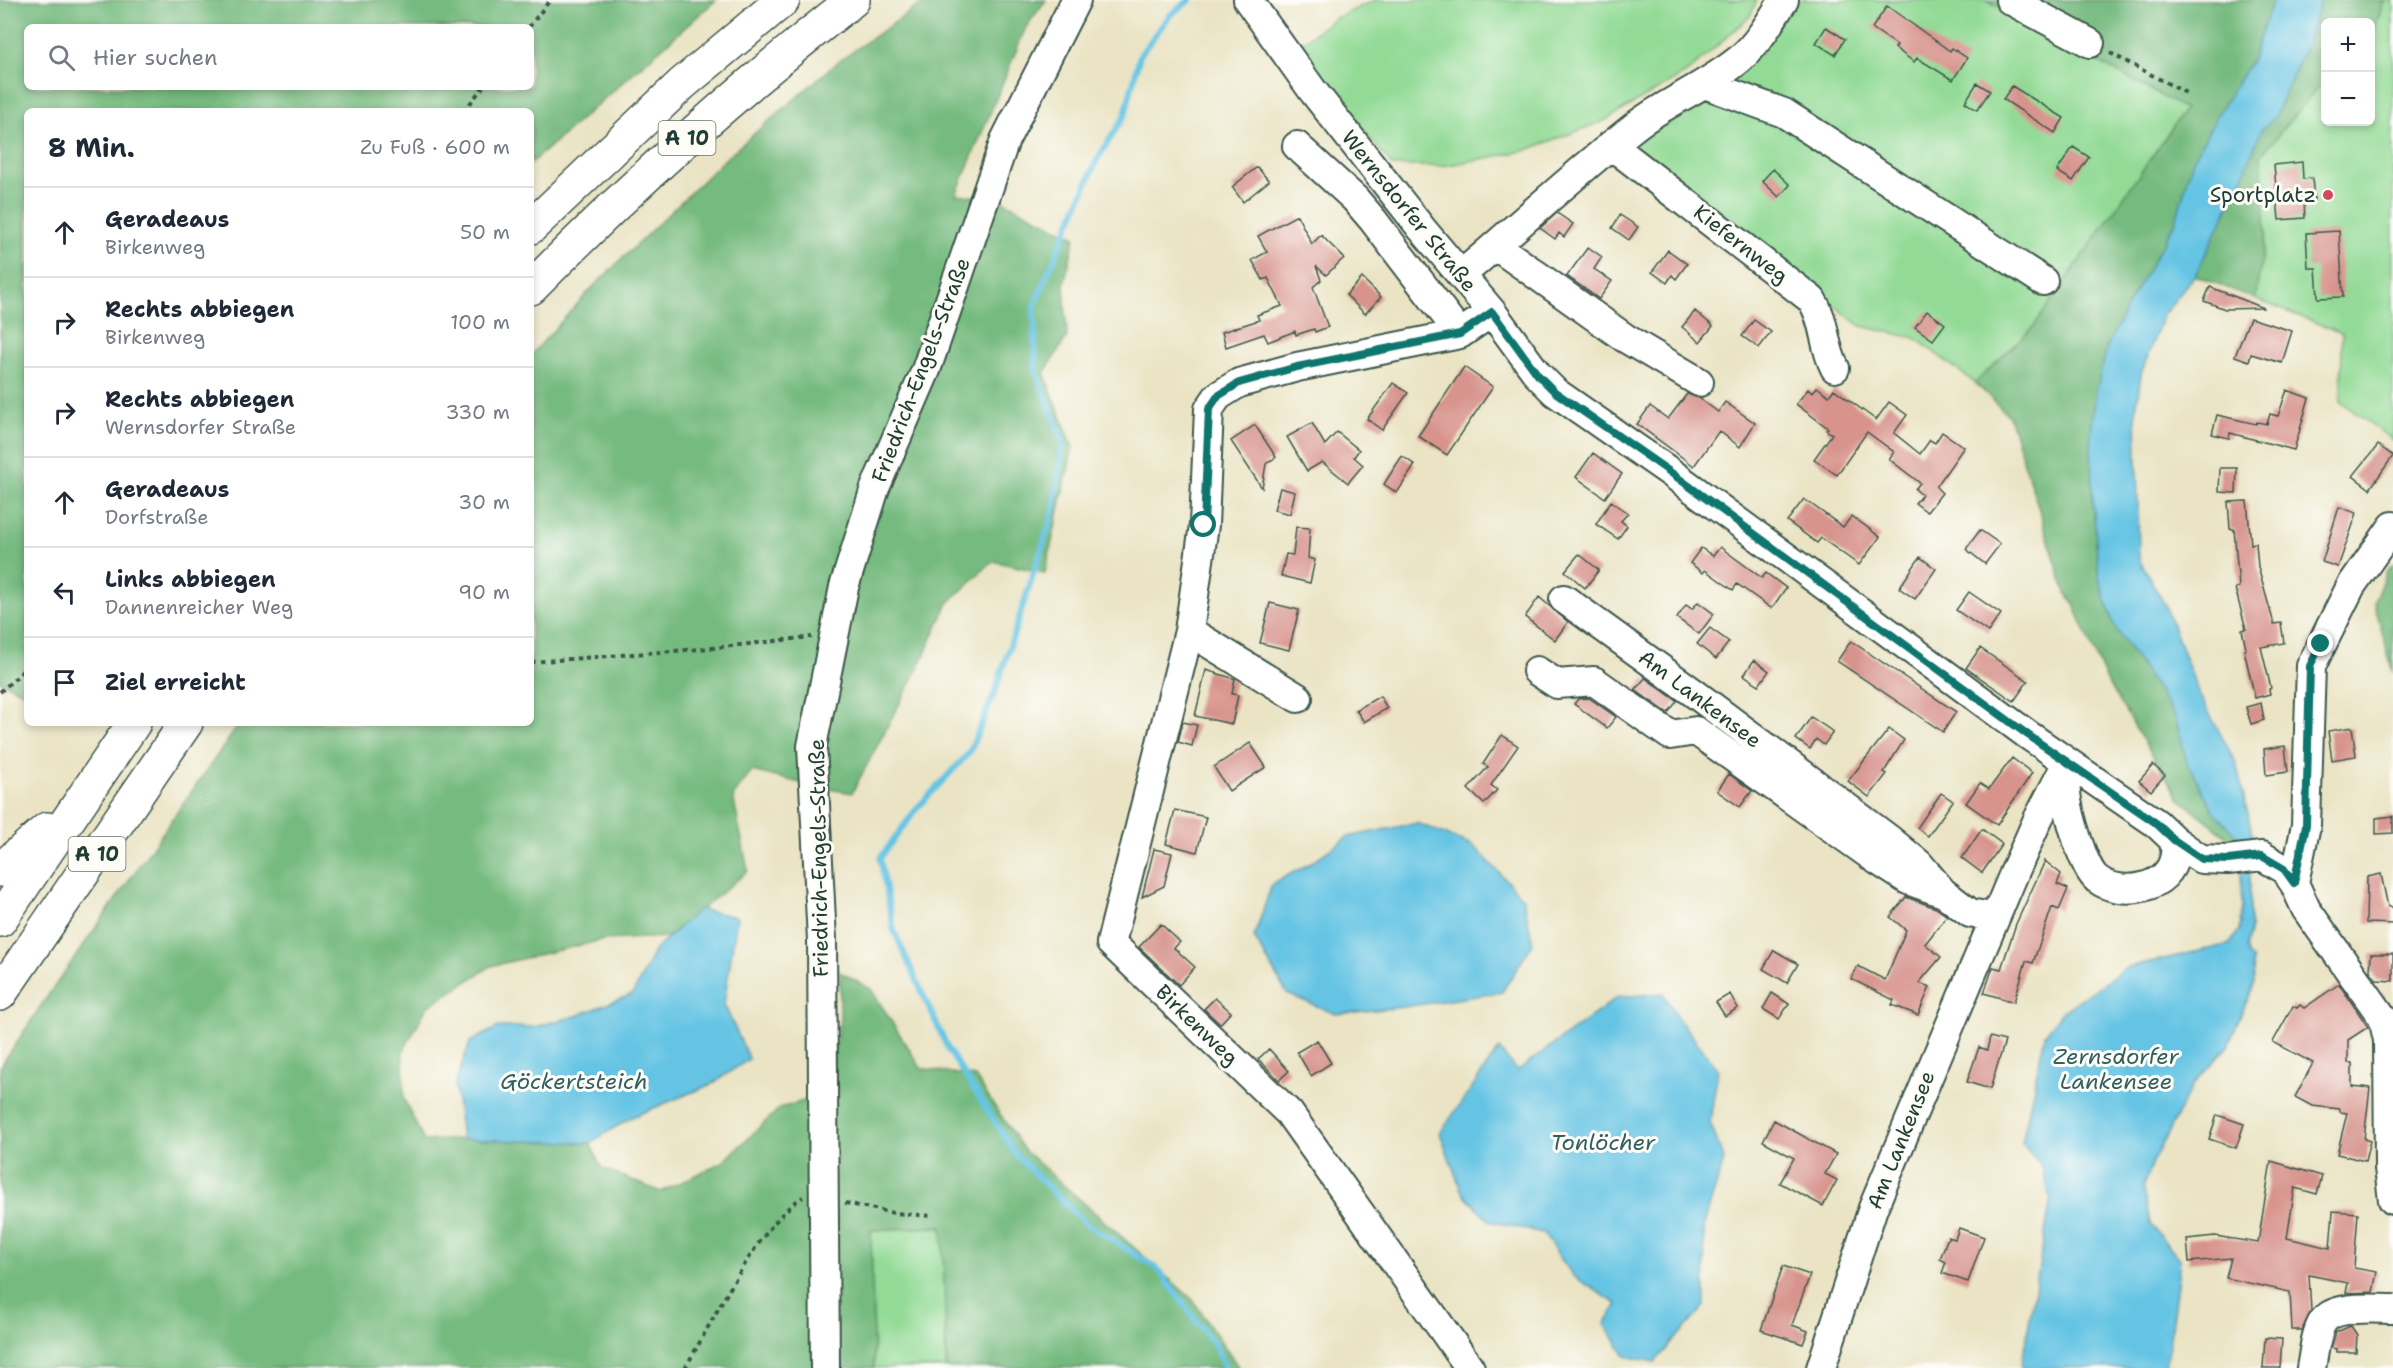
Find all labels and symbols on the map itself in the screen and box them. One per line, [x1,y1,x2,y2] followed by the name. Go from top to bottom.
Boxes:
[658,121,716,155] road number: A 10
[1335,124,1483,298] street label: Wernsdorfer Straße
[2210,181,2316,209] place label: Sportplatz
[2321,188,2335,202] marker: Sportplatz
[1688,198,1794,290] street label: Kiefernweg
[865,254,977,486] street label: Friedrich-Engels-Straße
[1190,511,1216,537] route start
[2307,630,2333,656] route end
[1633,644,1767,754] street label: Am Lankensee
[803,738,835,978] street label: Friedrich-Engels-Straße
[68,837,126,871] road number: A 10
[1149,978,1245,1072] street label: Birkenweg
[2053,1042,2180,1096] water label: Zernsdorfer Lankensee
[500,1067,648,1096] water label: Göckertsteich
[1860,1067,1942,1213] street label: Am Lankensee
[1551,1128,1656,1157] water label: Tonlöcher

